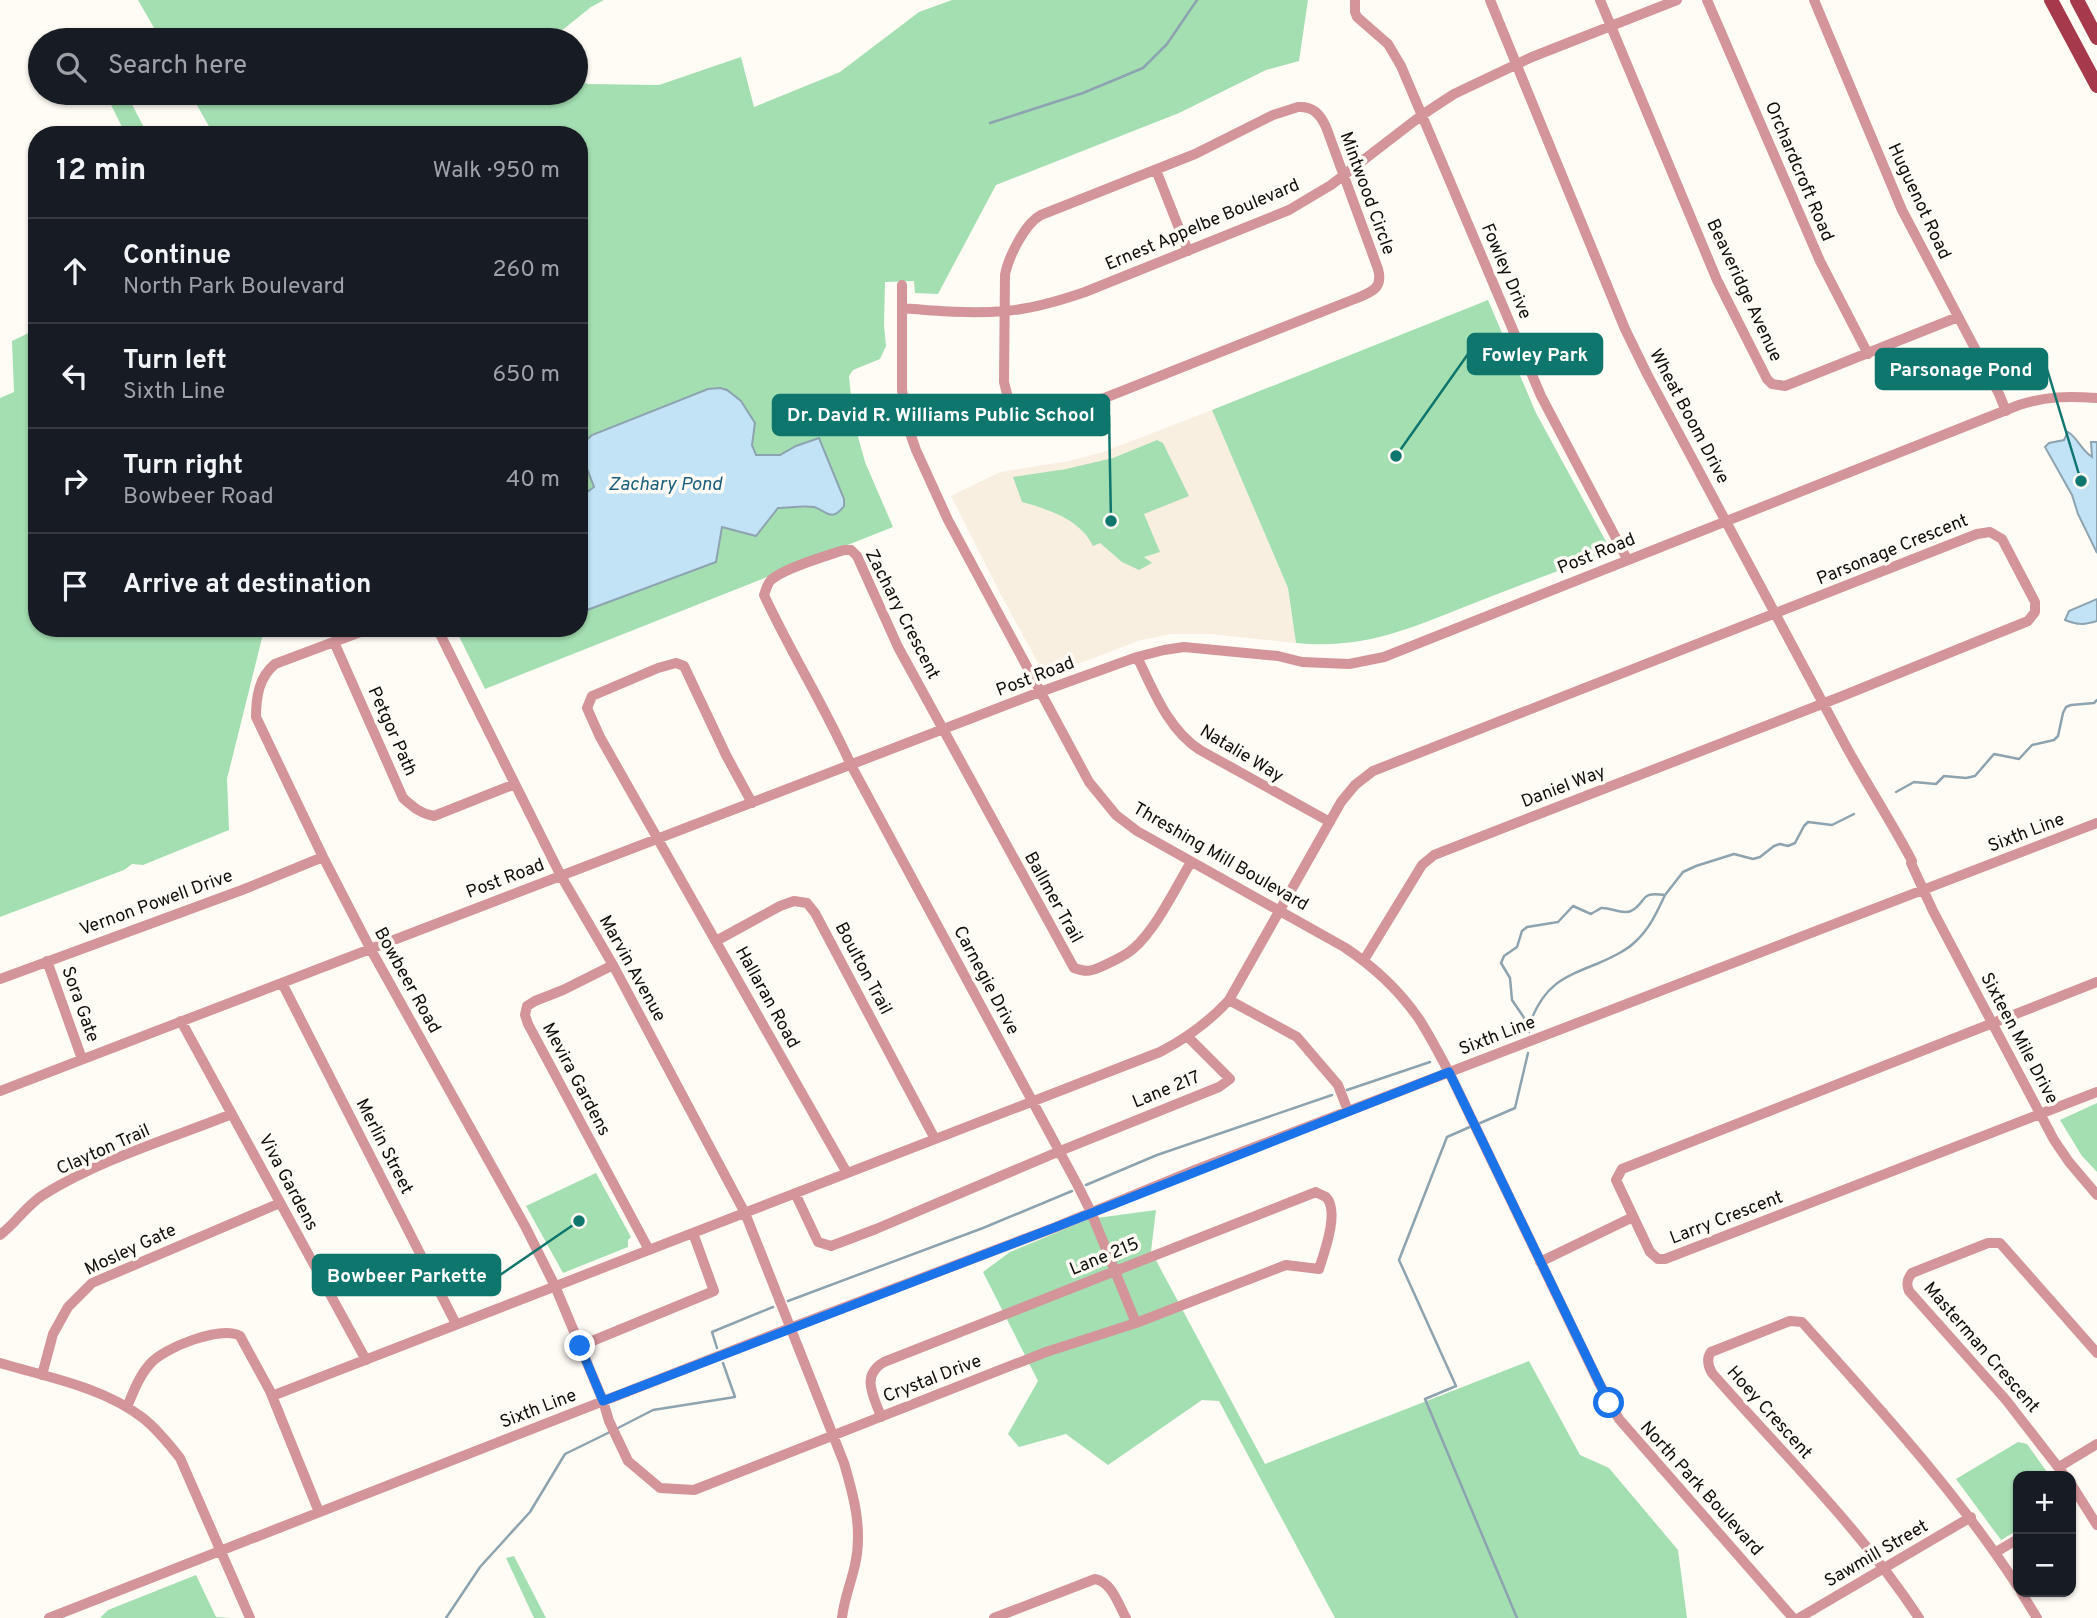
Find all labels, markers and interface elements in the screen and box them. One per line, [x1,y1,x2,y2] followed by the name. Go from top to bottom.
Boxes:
[28,28,588,105] search box
[52,48,90,86] icon: search
[108,50,247,83] text: Search here
[1759,98,1838,245] street label: Orchardcroft Road
[1334,129,1400,258] street label: Mintwood Circle
[1882,140,1956,263] street label: Huguenot Road
[56,153,146,190] text: 12 min
[432,157,560,186] text: Walk · 950 m
[1102,174,1303,277] street label: Ernest Appelbe Boulevard
[1700,216,1787,366] street label: Beaveridge Avenue
[1475,220,1536,323] street label: Fowley Drive
[123,240,231,273] text: Continue
[56,252,94,290] icon: ahead
[493,256,560,285] text: 260 m
[123,273,345,302] text: North Park Boulevard
[1468,334,1602,374] callout: Fowley Park
[1482,344,1589,368] text: Fowley Park
[123,345,227,378] text: Turn left
[1643,345,1734,488] street label: Wheat Boom Drive
[1876,349,2047,389] callout: Parsonage Pond
[56,357,94,395] icon: left
[1890,359,2032,383] text: Parsonage Pond
[492,361,560,390] text: 650 m
[123,378,225,407] text: Sixth Line
[773,395,1109,435] callout: Dr. David R. Williams Public School
[787,404,1095,428] text: Dr. David R. Williams Public School
[123,450,243,483] text: Turn right
[56,462,94,500] icon: right
[506,466,560,495] text: 40 m
[608,473,724,497] water label: Zachary Pond
[123,483,274,512] text: Bowbeer Road
[1813,510,1972,591] street label: Parsonage Crescent
[1554,528,1639,580] street label: Post Road
[859,546,944,684] street label: Zachary Crescent
[56,567,94,605] icon: arrive
[123,569,371,602] text: Arrive at destination
[993,652,1078,703] street label: Post Road
[362,683,422,780] street label: Petgor Path
[1195,720,1287,788] street label: Natalie Way
[1518,761,1609,814] street label: Daniel Way
[1128,798,1312,917] street label: Threshing Mill Boulevard
[1985,808,2068,858] street label: Sixth Line
[1018,848,1087,948] street label: Ballmer Trail
[463,854,548,905] street label: Post Road
[77,865,236,942] street label: Vernon Powell Drive
[593,911,670,1026] street label: Marvin Avenue
[829,919,897,1019] street label: Boulton Trail
[947,922,1024,1039] street label: Carnegie Drive
[368,924,445,1038] street label: Bowbeer Road
[729,943,804,1053] street label: Hallaran Road
[55,964,104,1045] street label: Sora Gate
[1974,969,2063,1108] street label: Sixteen Mile Drive
[1456,1011,1539,1061] street label: Sixth Line
[536,1019,615,1140] street label: Mevira Gardens
[1129,1066,1204,1114] street label: Lane 217
[350,1095,418,1198] street label: Merlin Street
[53,1120,154,1181] street label: Clayton Trail
[253,1130,323,1235] street label: Viva Gardens
[1667,1186,1786,1251] street label: Larry Crescent
[81,1219,180,1282] street label: Mosley Gate
[1066,1233,1143,1282] street label: Lane 215
[313,1255,500,1295] callout: Bowbeer Parkette
[327,1265,487,1289] text: Bowbeer Parkette
[1918,1278,2044,1418] street label: Masterman Crescent
[564,1330,595,1361] route end
[880,1350,985,1409] street label: Crystal Drive
[1721,1362,1817,1464] street label: Hoey Crescent
[497,1384,580,1434] street label: Sixth Line
[1593,1387,1624,1418] route start
[1634,1417,1768,1561] street label: North Park Boulevard
[2013,1471,2076,1597] map controls
[2013,1471,2076,1534] button: +
[1821,1515,1933,1593] street label: Sawmill Street
[2013,1534,2076,1597] button: −

